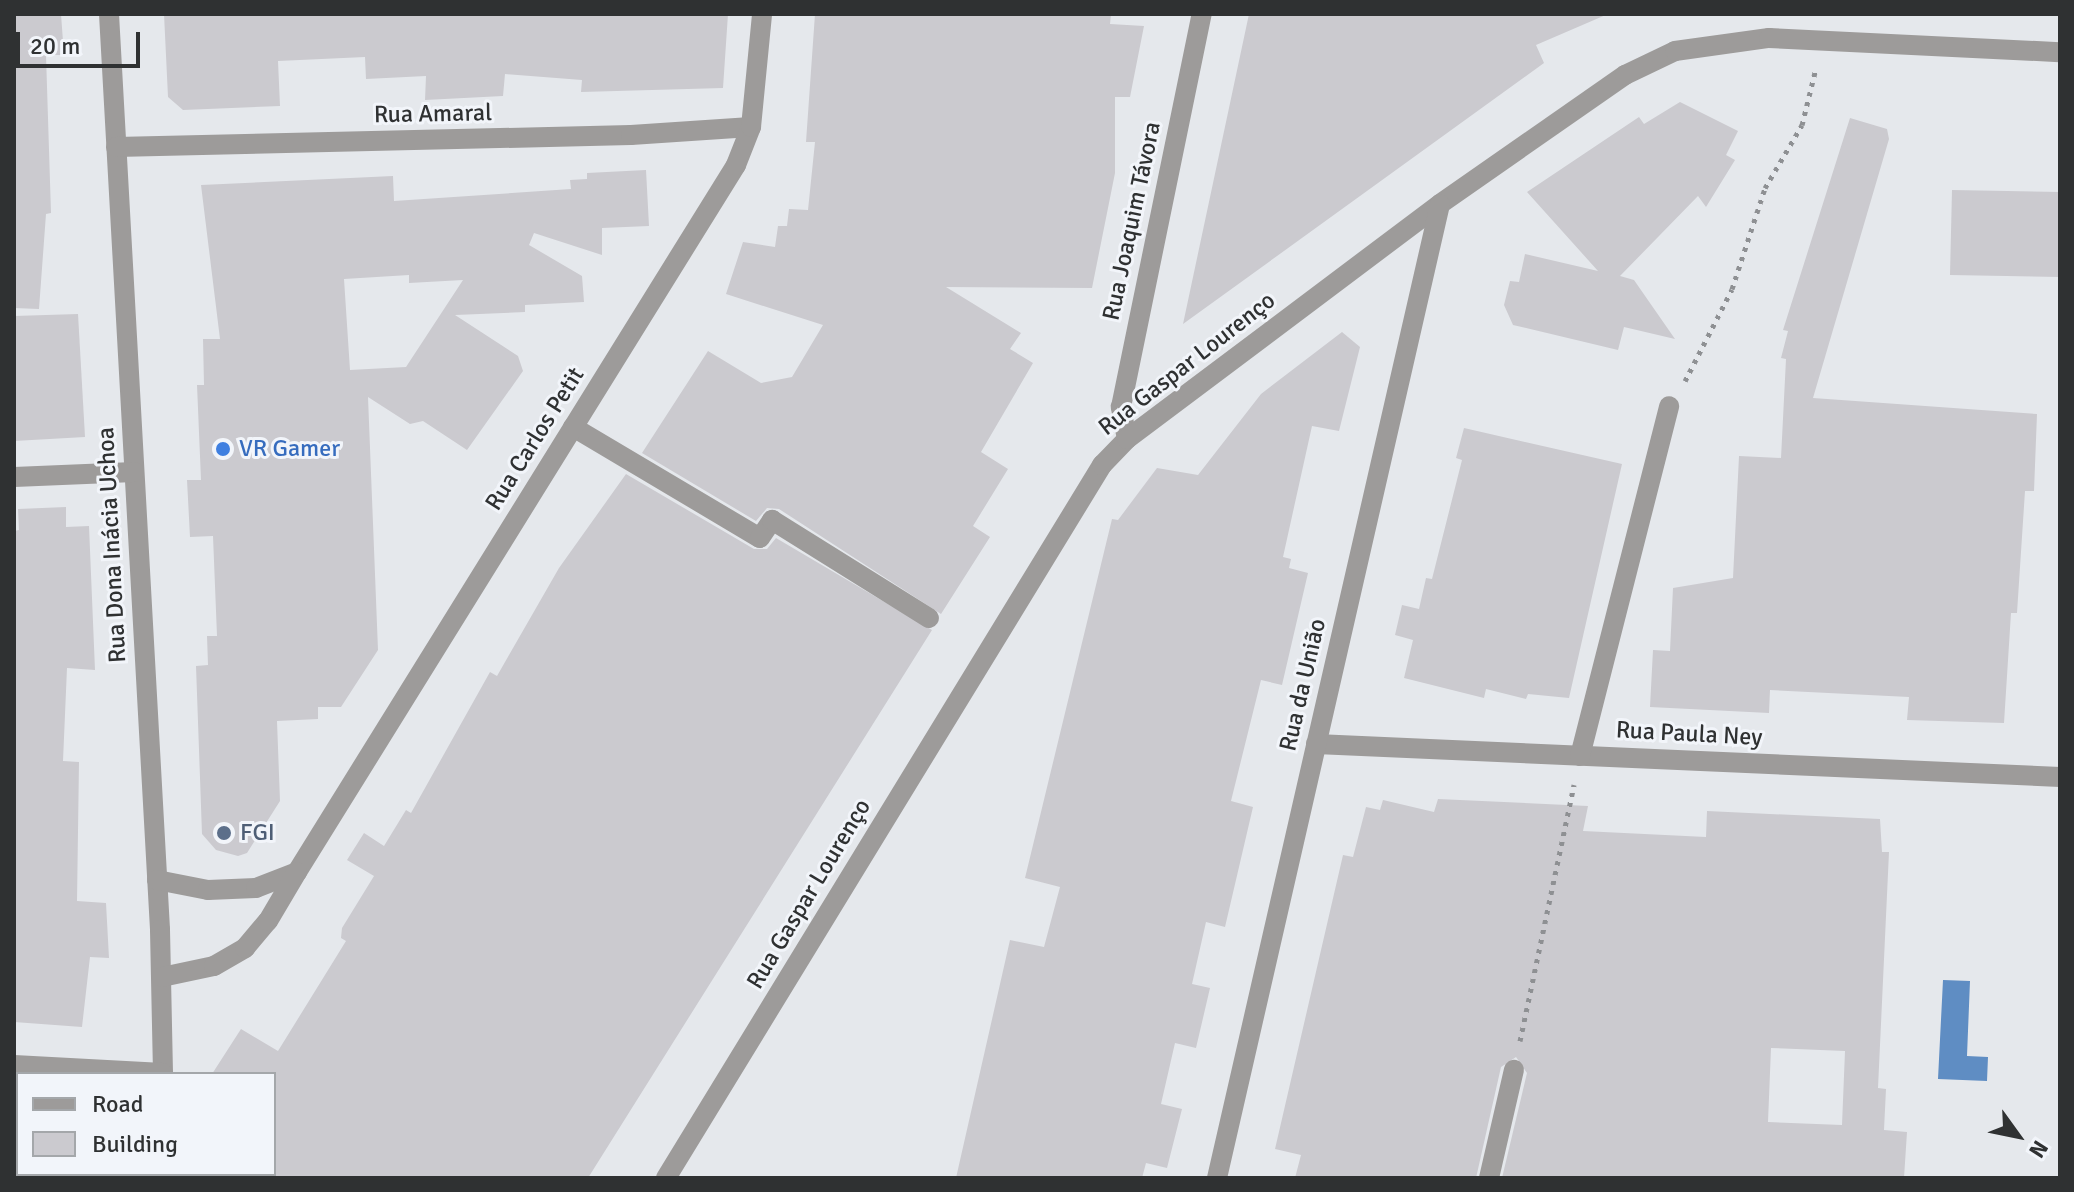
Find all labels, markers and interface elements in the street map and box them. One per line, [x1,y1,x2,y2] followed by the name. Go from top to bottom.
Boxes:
[20,16,144,66] scale bar
[30,31,80,61] text: 20 m
[374,99,492,129] street label: Rua Amaral
[1097,119,1167,323] street label: Rua Joaquim Távora
[1093,286,1281,442] street label: Rua Gaspar Lourenço
[480,362,590,516] street label: Rua Carlos Petit
[91,426,133,664] street label: Rua Dona Inácia Uchoa
[239,435,340,463] place label: VR Gamer
[214,440,232,458] marker: VR Gamer
[1274,616,1332,754] street label: Rua da União
[1615,716,1763,752] street label: Rua Paula Ney
[741,794,877,994] street label: Rua Gaspar Lourenço
[240,819,275,847] place label: FGI
[215,824,233,842] marker: FGI
[16,1072,276,1176] legend
[92,1089,143,1119] text: Road
[1978,1096,2058,1176] north arrow
[92,1129,178,1159] text: Building
[2023,1136,2054,1163] text: N

